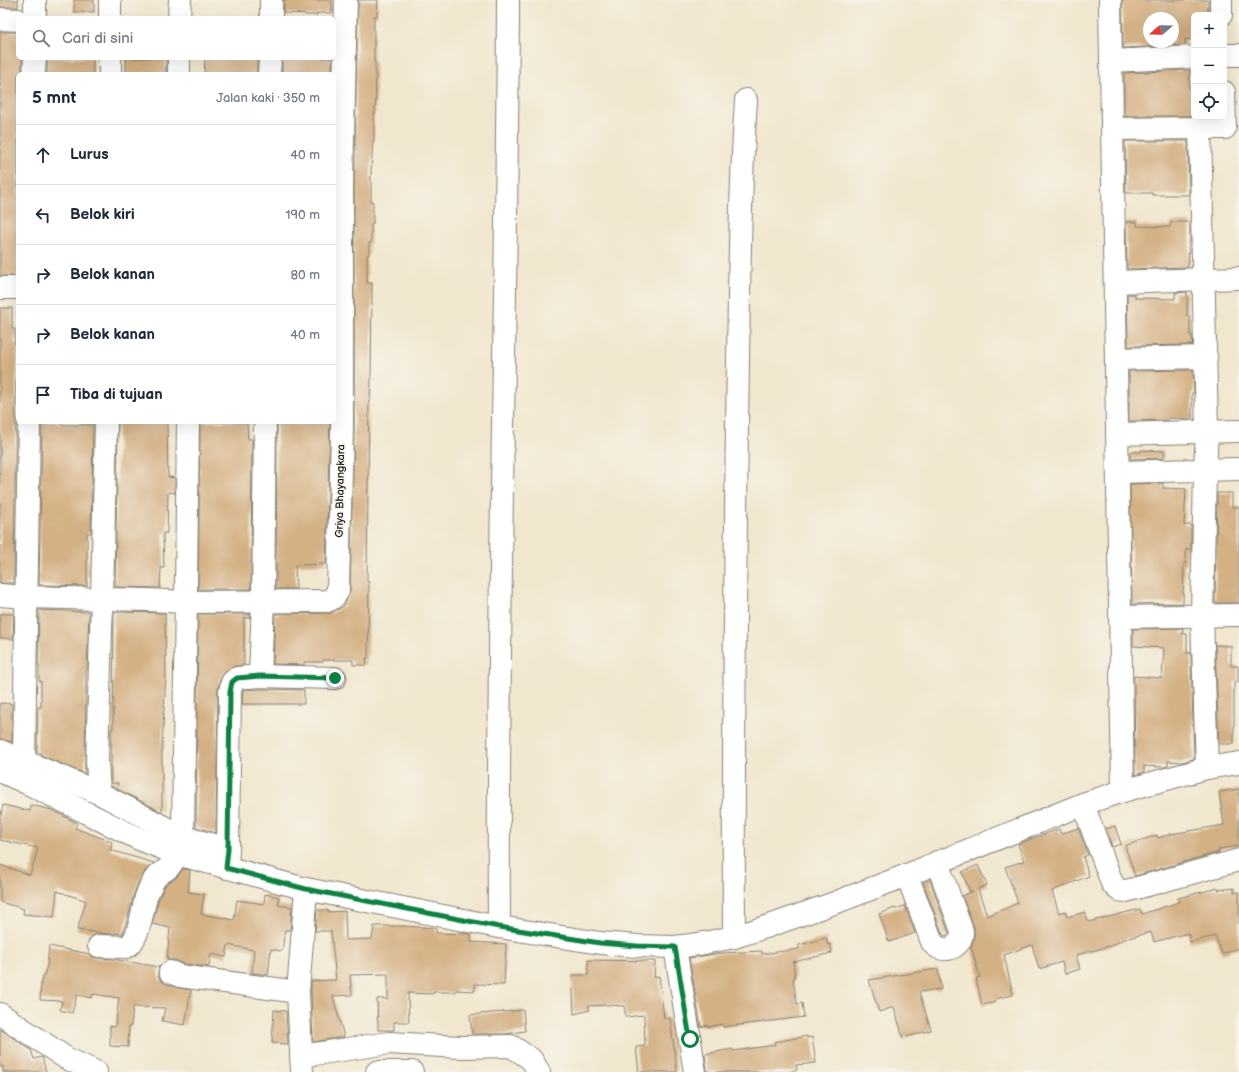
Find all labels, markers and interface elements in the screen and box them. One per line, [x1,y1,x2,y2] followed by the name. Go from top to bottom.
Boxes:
[1143,12,1179,48] north arrow
[1191,12,1227,120] map controls
[1191,12,1227,48] button: +
[16,16,336,60] search box
[30,27,52,49] icon: search
[62,29,133,48] text: Cari di sini
[1191,48,1227,84] button: −
[1191,84,1227,120] button: locate
[32,88,76,108] text: 5 mnt
[216,90,320,106] text: Jalan kaki · 350 m
[32,144,54,166] icon: ahead
[70,145,109,164] text: Lurus
[290,147,320,163] text: 40 m
[32,204,54,226] icon: left
[70,205,135,224] text: Belok kiri
[286,207,320,223] text: 190 m
[32,264,54,286] icon: right
[70,265,155,284] text: Belok kanan
[291,267,320,283] text: 80 m
[32,324,54,346] icon: right
[70,325,155,344] text: Belok kanan
[290,327,320,343] text: 40 m
[32,384,54,406] icon: arrive
[70,385,163,404] text: Tiba di tujuan
[333,444,347,538] street label: Griya Bhayangkara
[326,669,344,687] route end
[681,1030,699,1048] route start

